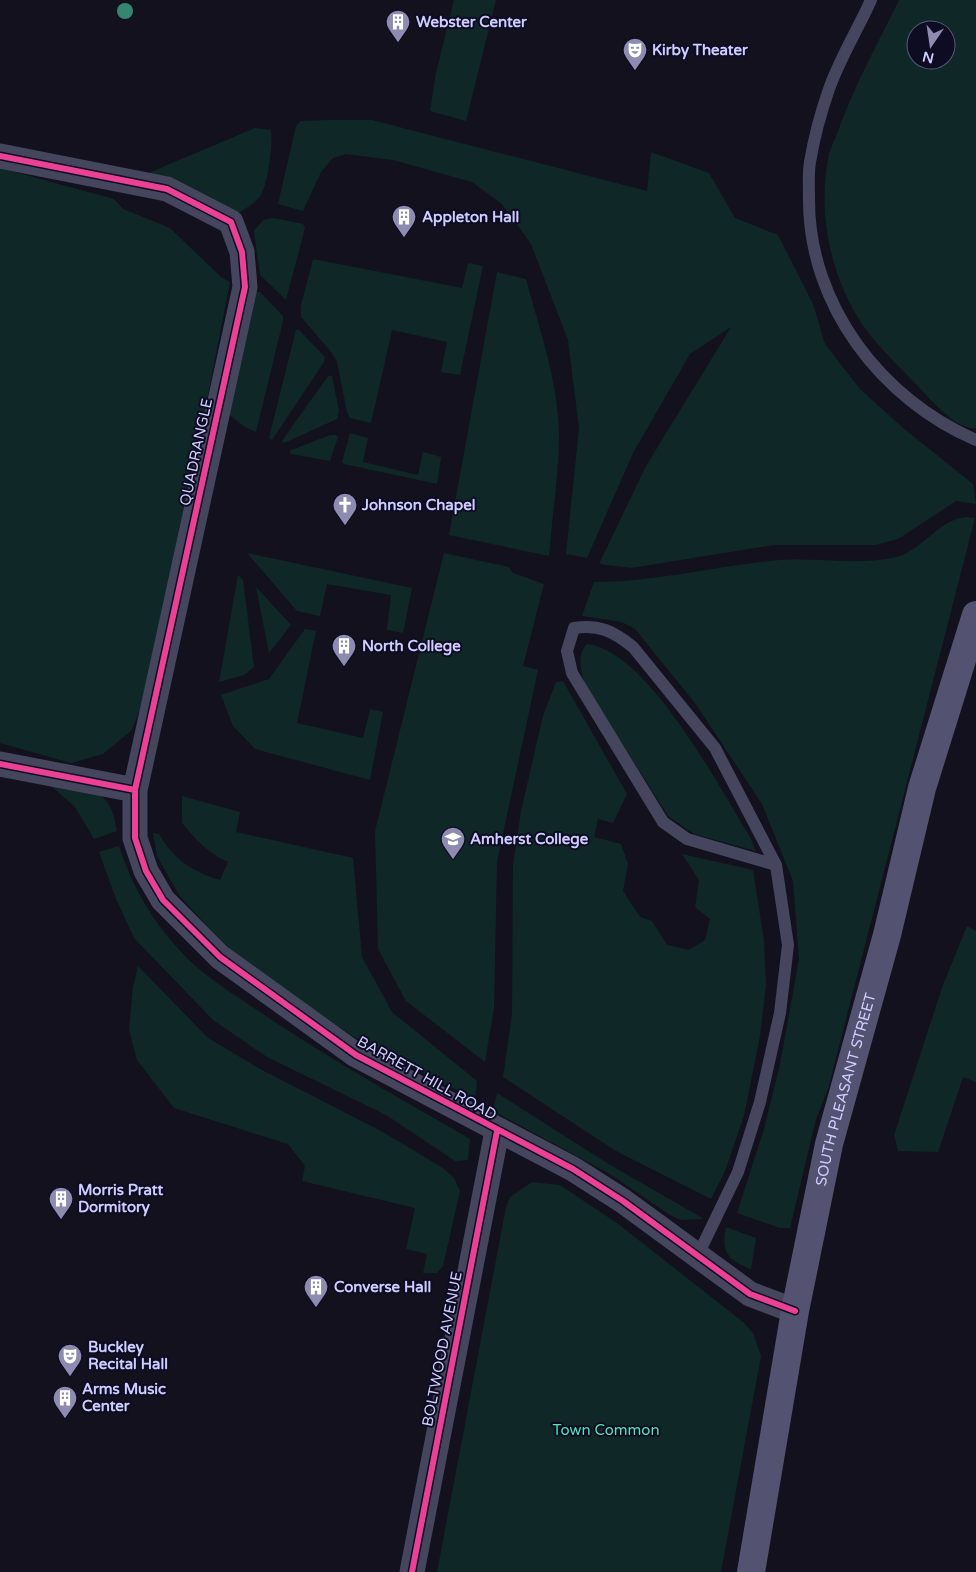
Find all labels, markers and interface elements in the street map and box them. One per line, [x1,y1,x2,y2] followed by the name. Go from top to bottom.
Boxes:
[385,9,411,43] building icon: Webster Center
[416,13,527,31] place label: Webster Center
[906,20,956,70] north arrow
[622,37,648,71] theatre icon: Kirby Theater
[652,41,748,60] place label: Kirby Theater
[921,48,936,67] text: N
[391,204,417,238] building icon: Appleton Hall
[422,208,519,227] place label: Appleton Hall
[176,397,216,507] street label: QUADRANGLE
[332,492,358,526] church icon: Johnson Chapel
[361,496,475,515] place label: Johnson Chapel
[331,633,357,667] building icon: North College
[362,637,461,656] place label: North College
[440,826,466,860] school or university icon: Amherst College
[470,830,589,849] place label: Amherst College
[812,991,880,1188] street label: SOUTH PLEASANT STREET
[354,1032,500,1124] street label: BARRETT HILL ROAD
[78,1181,163,1217] place label: Morris Pratt Dormitory
[48,1186,74,1220] building icon: Morris Pratt Dormitory
[418,1270,466,1428] street label: BOLTWOOD AVENUE
[303,1274,329,1308] building icon: Converse Hall
[334,1278,431,1296] place label: Converse Hall
[88,1338,168,1373] place label: Buckley Recital Hall
[57,1343,83,1377] theatre icon: Buckley Recital Hall
[82,1380,166,1415] place label: Arms Music Center
[52,1385,78,1419] building icon: Arms Music Center
[552,1421,660,1439] park label: Town Common

